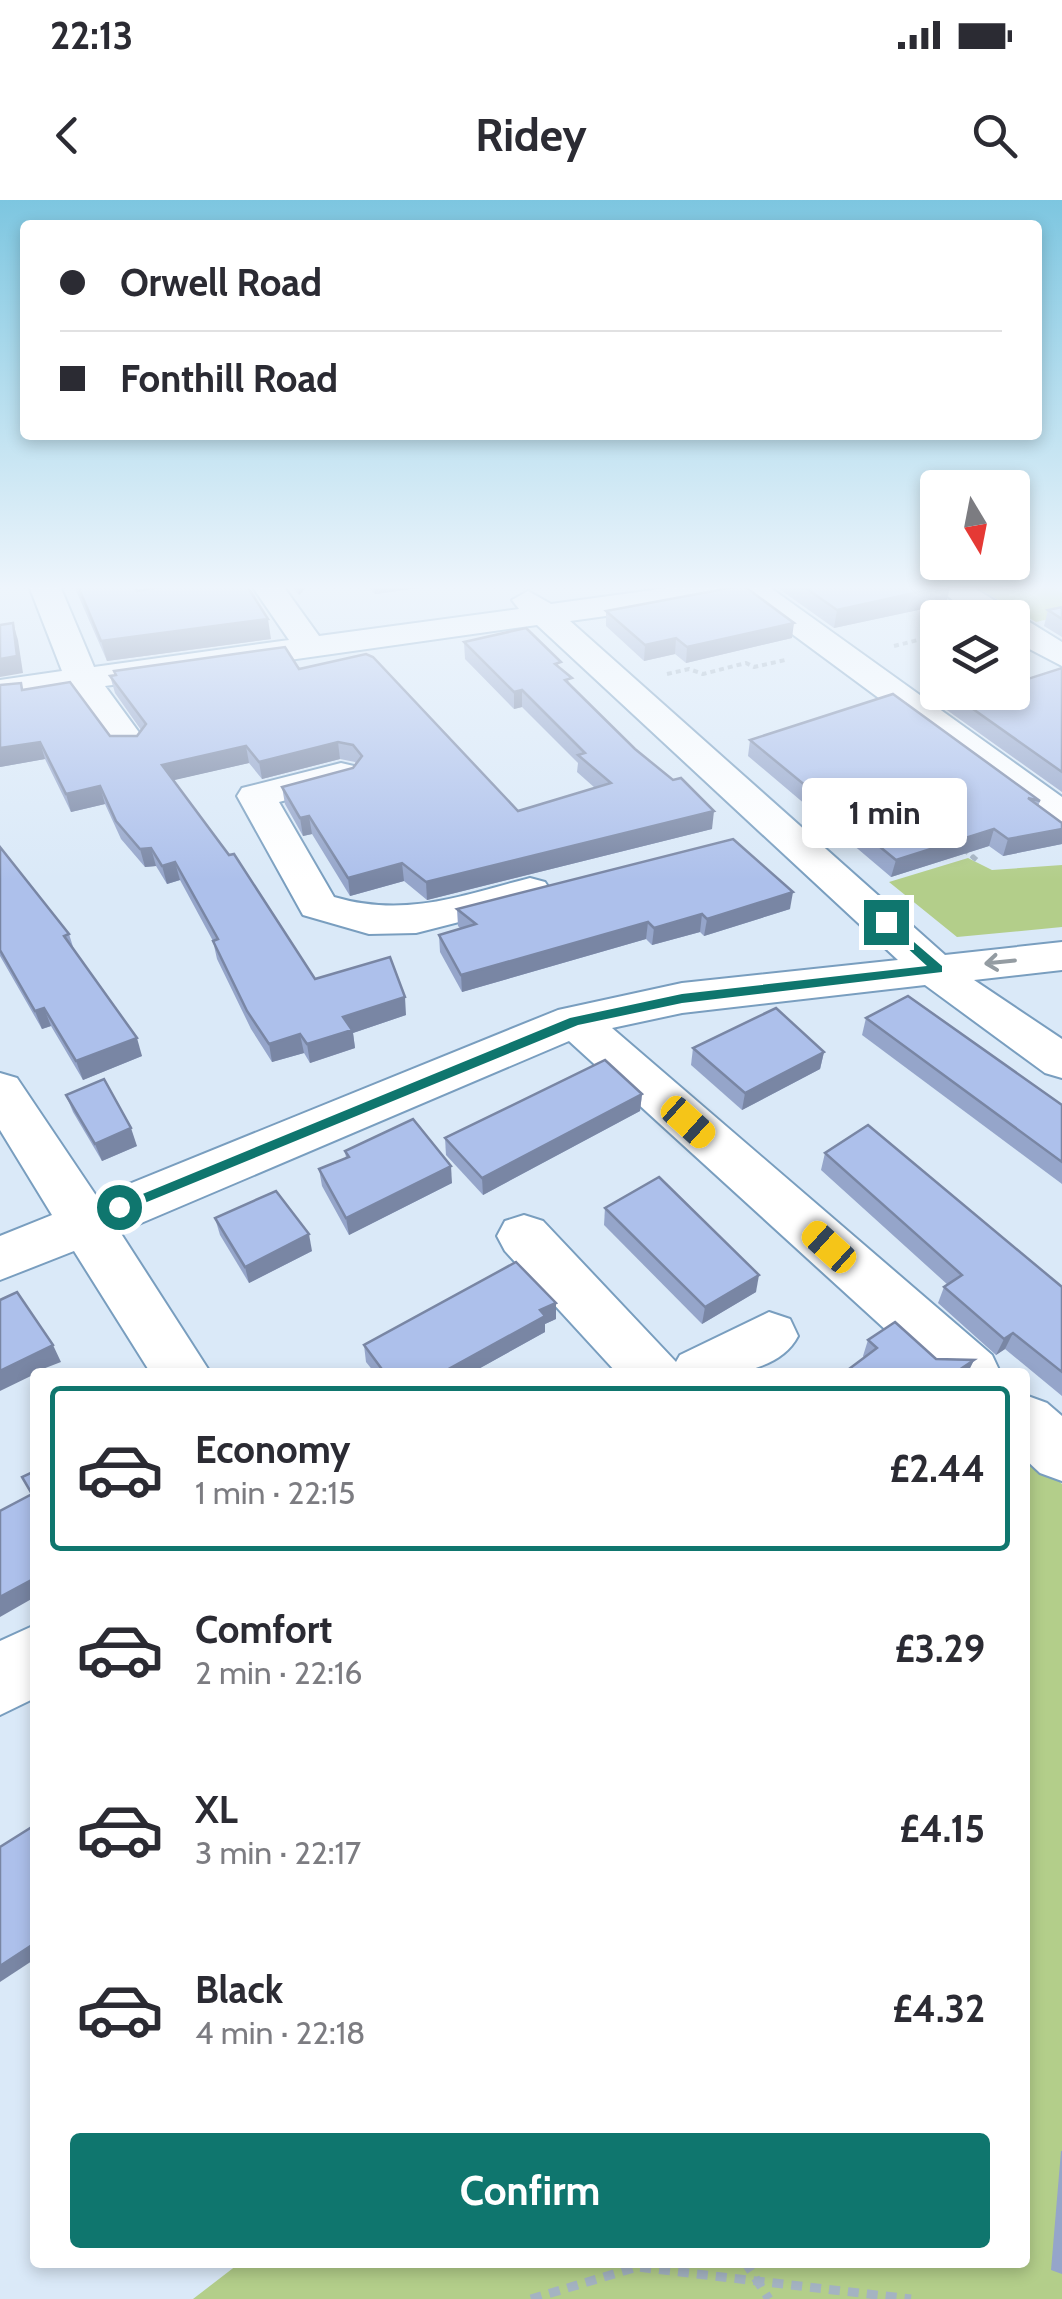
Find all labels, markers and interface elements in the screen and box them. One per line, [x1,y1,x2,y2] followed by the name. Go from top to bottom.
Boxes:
[50,12,133,59] text: 22:13
[40,108,95,163] icon: back
[475,108,587,162] text: Ridey
[967,108,1022,163] icon: search
[120,259,322,306] text: Orwell Road
[120,355,338,402] text: Fonthill Road
[920,470,1030,580] north arrow
[920,470,1030,710] map controls
[920,600,1030,710] button: layers
[804,777,968,847] callout: 1 min
[848,793,921,832] text: 1 min
[864,900,909,945] route end
[984,953,1016,972] one-way arrow
[656,1091,720,1153] car
[97,1185,142,1230] route start
[797,1216,861,1278] car
[75,1424,165,1514] icon: car
[195,1426,350,1473] text: Economy
[890,1445,985,1492] text: £2.44
[195,1473,355,1512] text: 1 min · 22:15
[75,1604,165,1694] icon: car
[195,1606,332,1653] text: Comfort
[895,1625,985,1672] text: £3.29
[195,1653,363,1692] text: 2 min · 22:16
[75,1784,165,1874] icon: car
[195,1786,238,1833] text: XL
[899,1805,985,1852] text: £4.15
[195,1833,361,1872] text: 3 min · 22:17
[75,1964,165,2054] icon: car
[195,1966,283,2013] text: Black
[893,1985,985,2032] text: £4.32
[195,2013,365,2052] text: 4 min · 22:18
[70,2133,990,2248] button: Confirm

